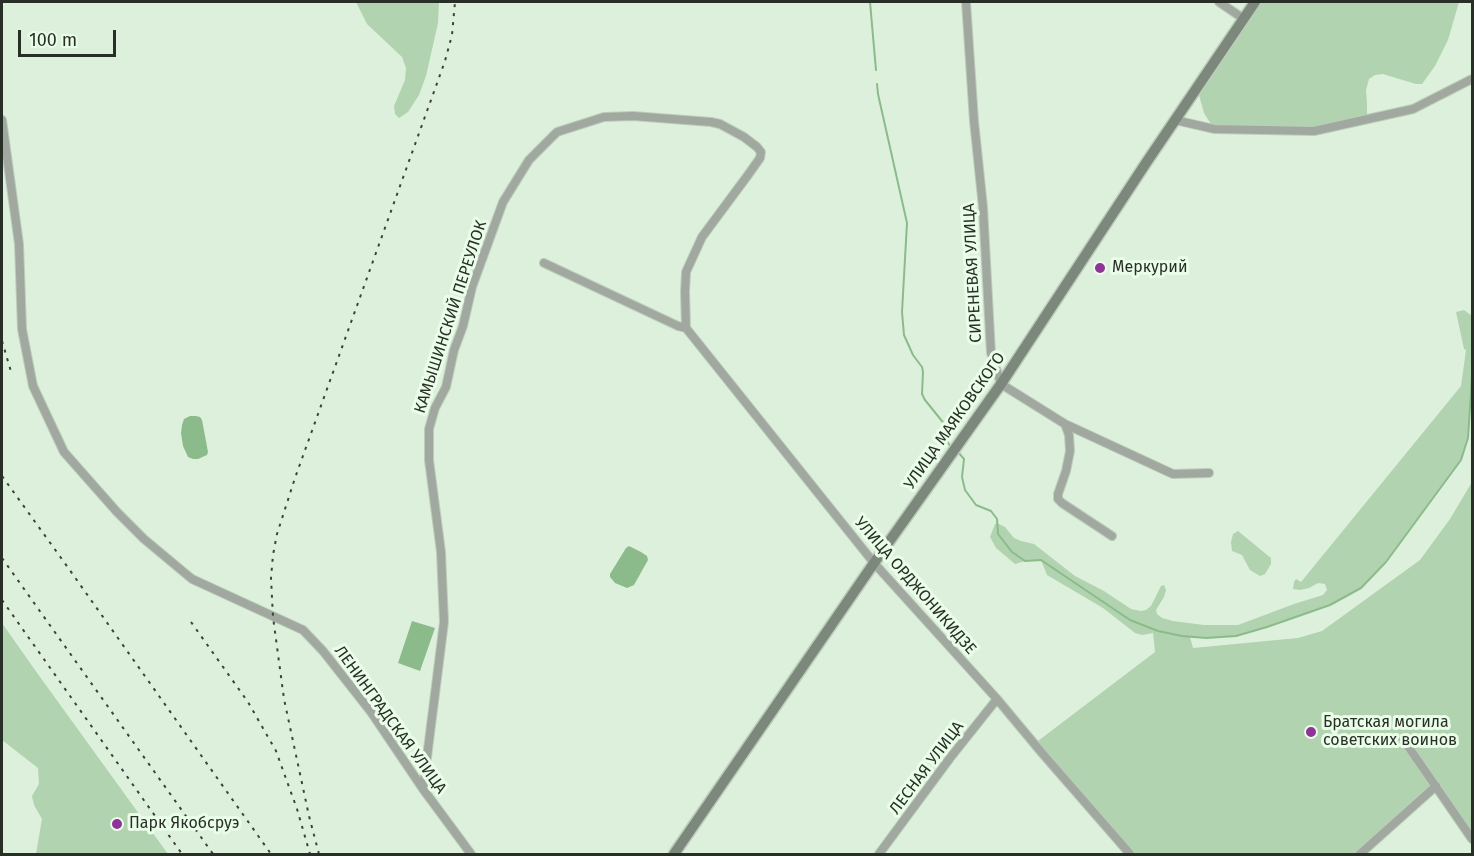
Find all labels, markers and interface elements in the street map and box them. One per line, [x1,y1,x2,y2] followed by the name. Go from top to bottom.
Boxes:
[21,18,118,56] scale bar
[29,29,77,51] text: 100 m
[960,203,986,343] street label: СИРЕНЕВАЯ УЛИЦА
[411,218,491,416] street label: КАМЫШИНСКИЙ ПЕРЕУЛОК
[1112,258,1188,278] place label: Меркурий
[1093,261,1107,275] marker: Меркурий
[901,349,1009,493] street label: УЛИЦА МАЯКОВСКОГО
[850,513,980,659] street label: УЛИЦА ОРДЖОНИКИДЗЕ
[330,642,450,798] street label: ЛЕНИНГРАДСКАЯ УЛИЦА
[1323,713,1457,751] place label: Братская могила советских воинов
[886,718,968,818] street label: ЛЕСНАЯ УЛИЦА
[1304,725,1318,739] marker: Братская могила советских воинов
[129,814,240,834] place label: Парк Якобсруэ
[110,817,124,831] marker: Парк Якобсруэ

